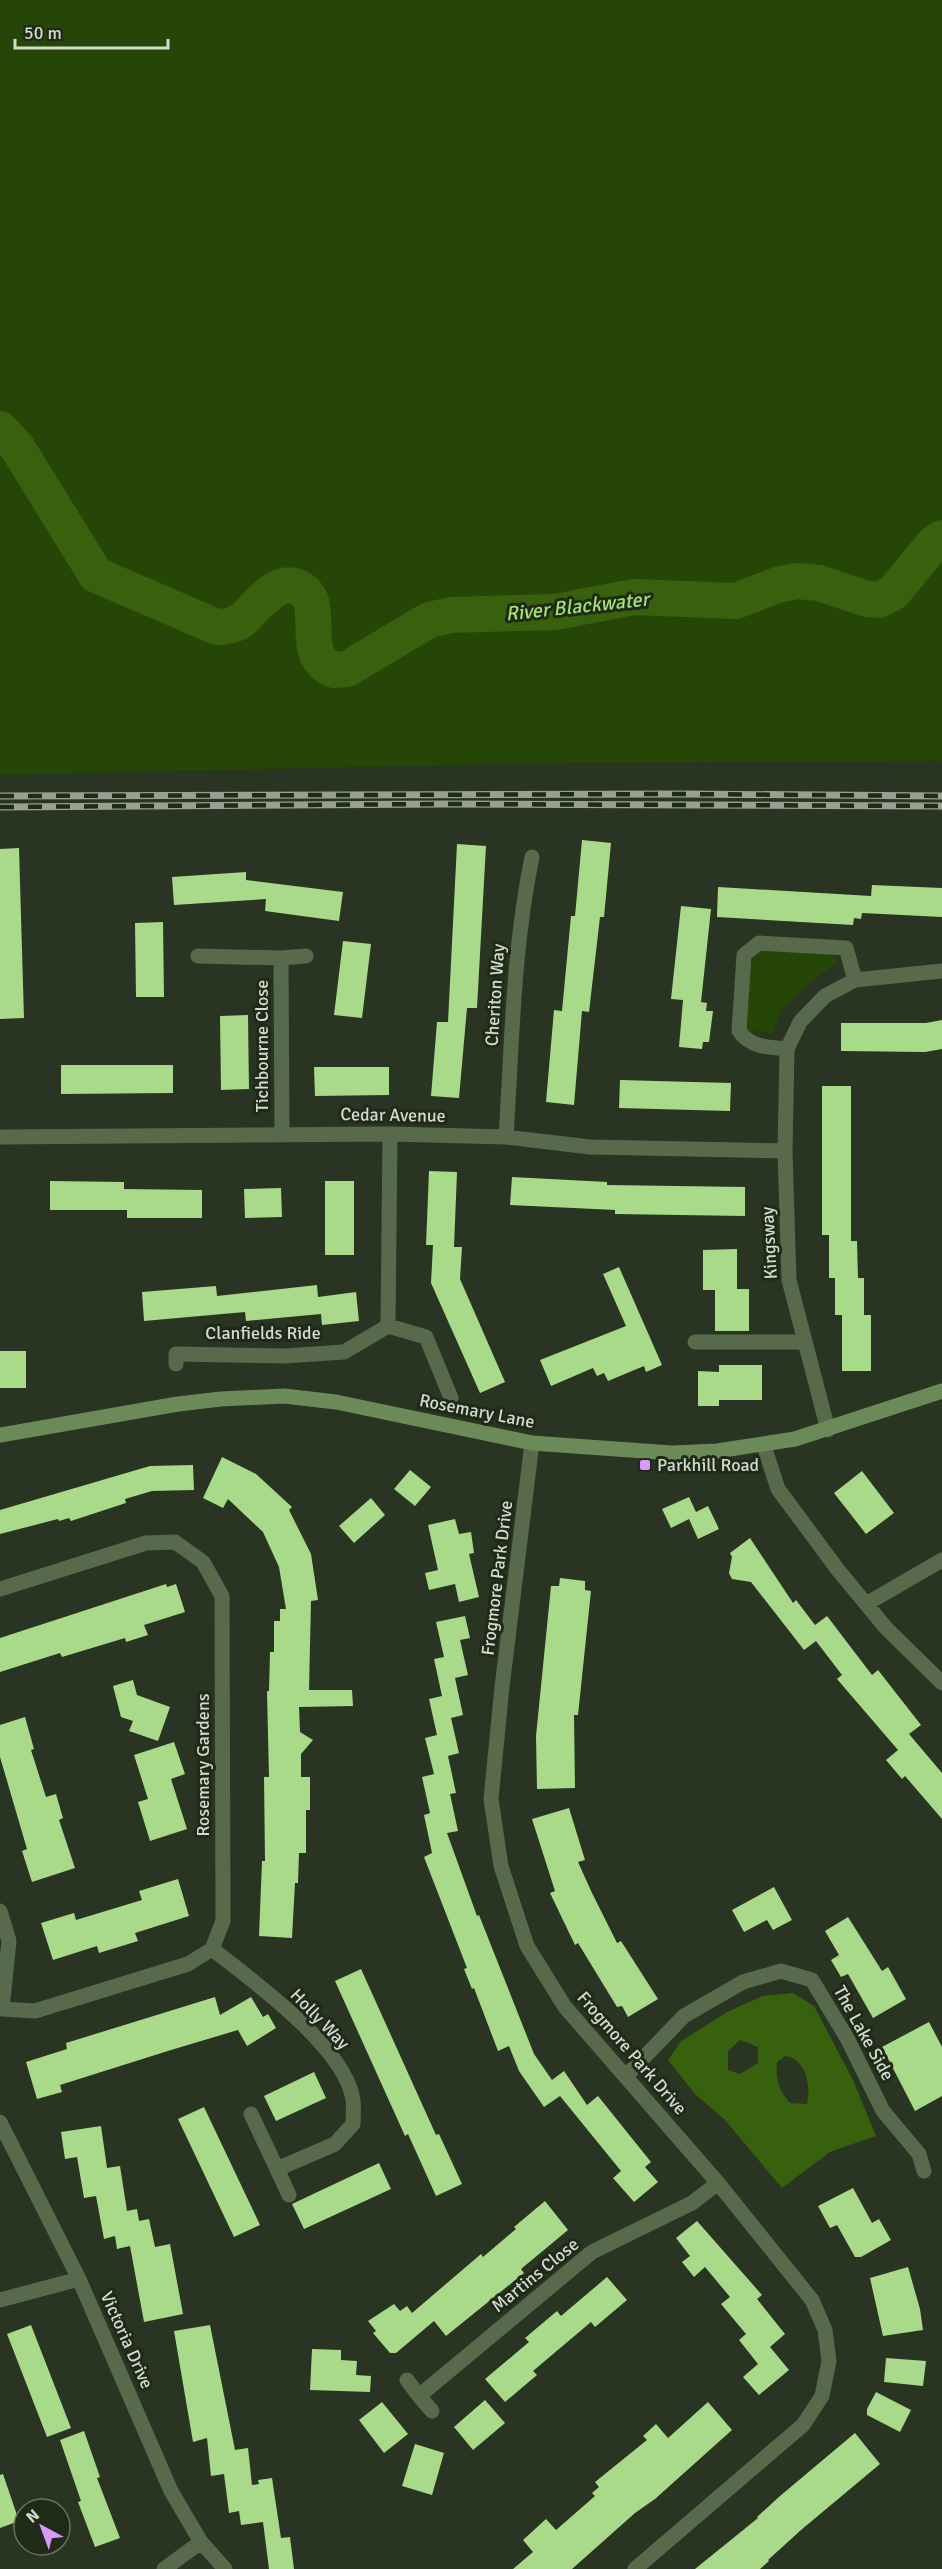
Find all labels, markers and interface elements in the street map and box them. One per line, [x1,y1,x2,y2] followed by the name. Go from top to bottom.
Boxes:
[15,12,168,50] scale bar
[24,22,62,44] text: 50 m
[504,586,652,626] water label: River Blackwater
[480,942,510,1047] street label: Cheriton Way
[251,980,273,1112] street label: Tichbourne Close
[340,1103,446,1127] street label: Cedar Avenue
[756,1205,782,1280] street label: Kingsway
[205,1322,321,1344] street label: Clanfields Ride
[418,1389,536,1433] street label: Rosemary Lane
[657,1454,759,1476] place label: Parkhill Road
[638,1458,652,1472] marker: Parkhill Road
[477,1499,517,1657] street label: Frogmore Park Drive
[192,1693,214,1837] street label: Rosemary Gardens
[829,1982,899,2084] street label: The Lake Side
[286,1984,355,2054] street label: Holly Way
[573,1987,691,2119] street label: Frogmore Park Drive
[487,2233,583,2317] street label: Martins Close
[96,2288,158,2392] street label: Victoria Drive
[12,2497,72,2557] north arrow
[22,2505,44,2528] text: N

